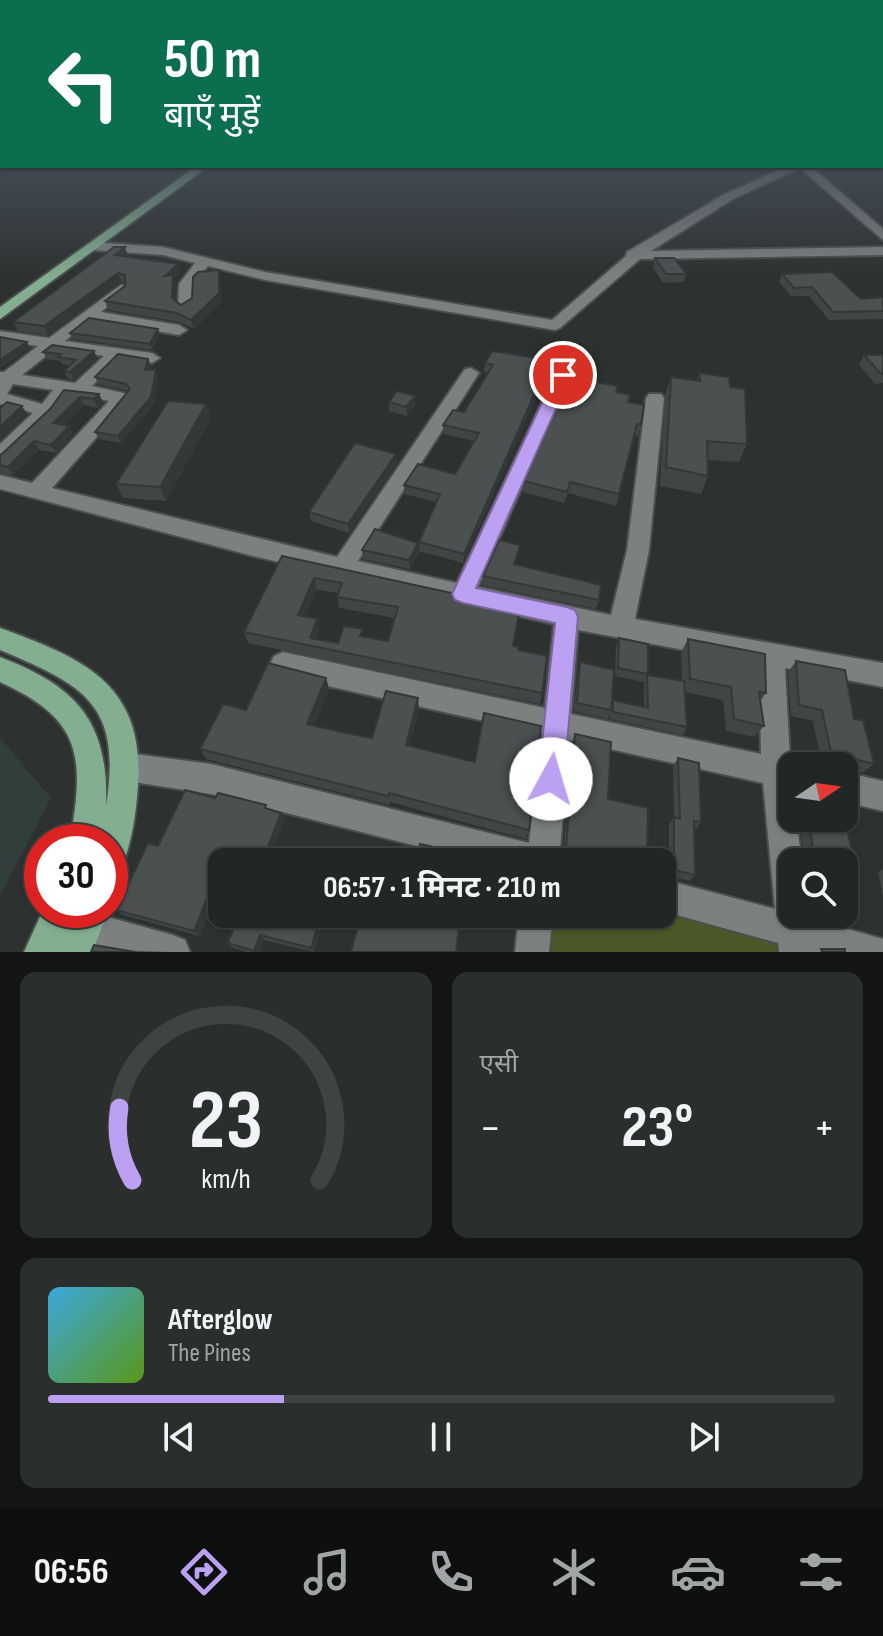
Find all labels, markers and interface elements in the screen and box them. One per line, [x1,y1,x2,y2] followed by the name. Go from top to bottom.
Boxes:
[164,27,261,94] text: 50 m
[32,32,136,136] icon: left
[164,95,260,138] text: बाएँ मुड़ें
[529,341,597,409] pin
[541,353,585,397] icon: arrive
[509,737,593,821] position arrow
[778,752,858,832] north arrow
[778,752,858,928] map controls
[24,824,128,928] speed limit sign: 30
[778,848,858,928] button: search
[323,870,561,906] text: 06:57 · 1 मिनट · 210 m
[480,1049,518,1080] text: एसी
[189,1072,263,1172] text: 23
[621,1092,693,1164] text: 23°
[480,1102,501,1155] text: −
[813,1102,835,1155] text: +
[201,1162,250,1197] text: km/h
[168,1302,273,1338] text: Afterglow
[168,1338,251,1369] text: The Pines
[157,1415,201,1459] icon: previous
[419,1415,463,1459] icon: pause
[682,1415,726,1459] icon: next
[176,1544,232,1600] icon: directions
[299,1544,355,1600] icon: music
[423,1544,479,1600] icon: phone
[546,1544,602,1600] icon: climate
[670,1544,726,1600] icon: car
[793,1544,849,1600] icon: filters
[34,1551,109,1594] text: 06:56

